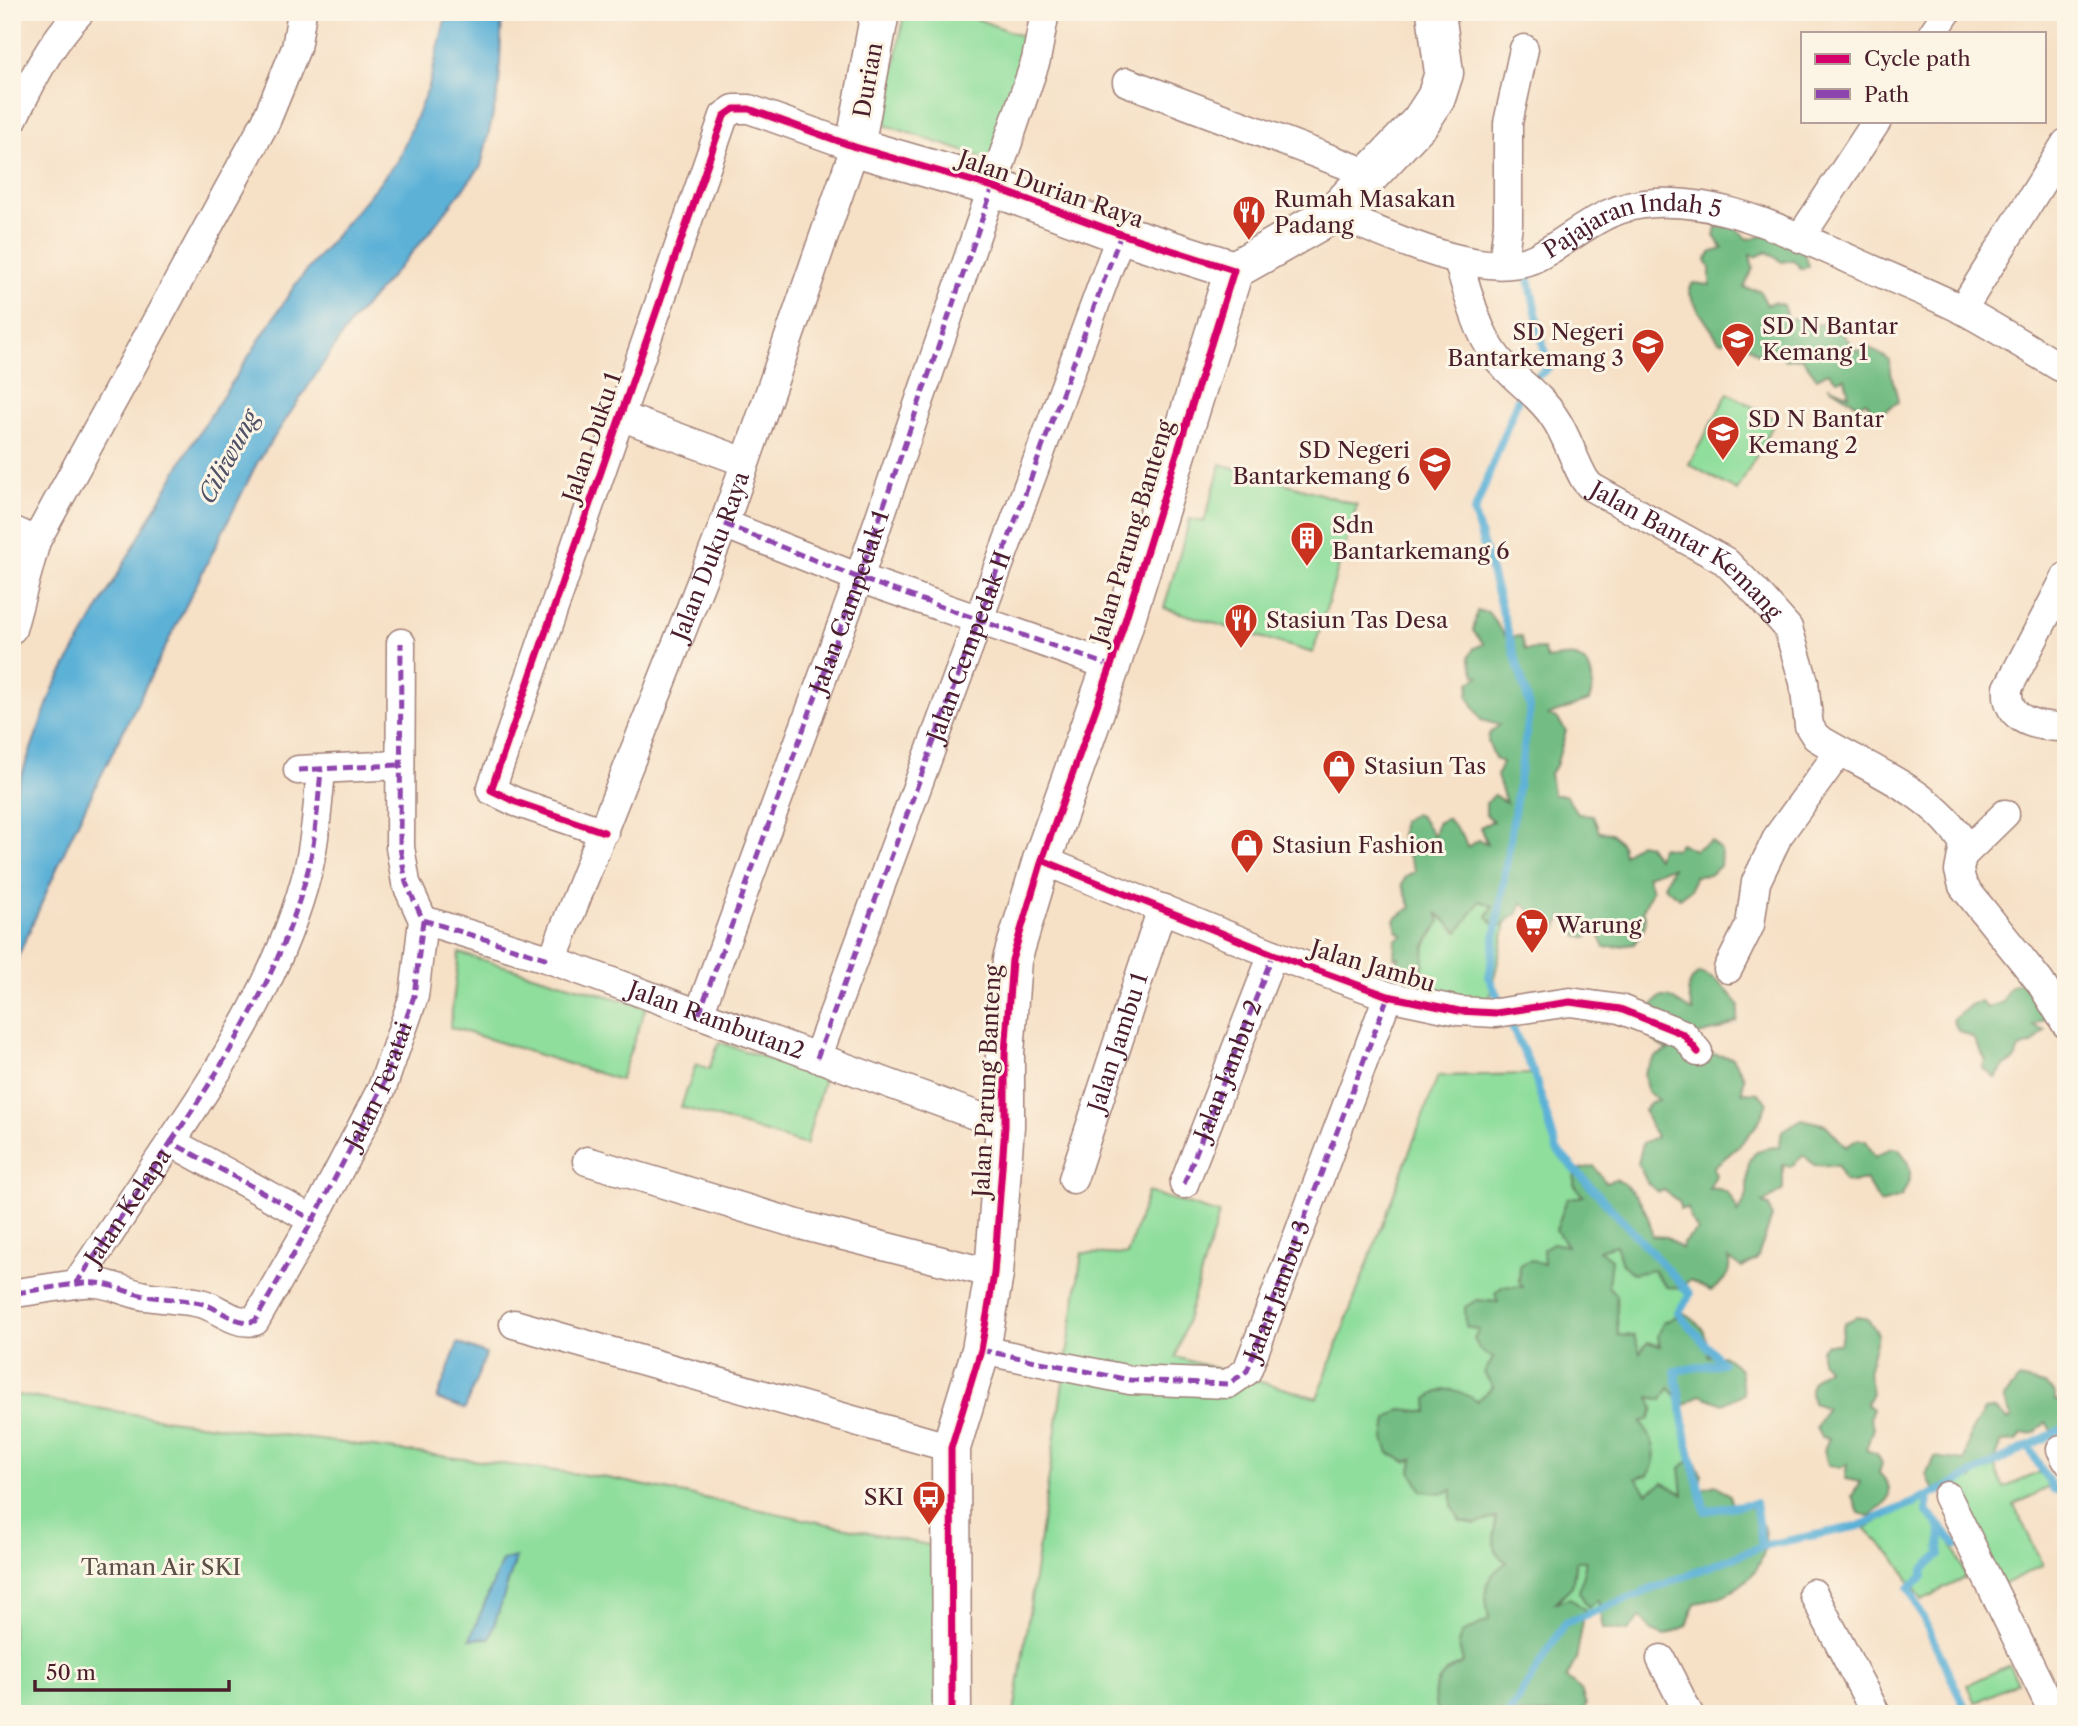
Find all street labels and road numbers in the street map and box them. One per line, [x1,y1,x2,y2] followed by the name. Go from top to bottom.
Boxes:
[848,40,888,120] street label: Durian
[952,143,1148,234] street label: Jalan Durian Raya
[1538,189,1724,264] street label: Pajajaran Indah 5
[556,368,627,508] street label: Jalan Duku 1
[1084,416,1180,650] street label: Jalan Parung Banteng
[664,467,755,647] street label: Jalan Duku Raya
[1583,474,1789,626] street label: Jalan Bantar Kemang
[803,506,895,700] street label: Jalan Campedak 1
[920,547,1017,748] street label: Jalan Cempedak II
[1304,933,1439,998] street label: Jalan Jambu
[967,963,1007,1201] street label: Jalan Parung Banteng
[1081,969,1154,1118] street label: Jalan Jambu 1
[621,974,808,1065] street label: Jalan Rambutan2
[1187,996,1268,1147] street label: Jalan Jambu 2
[337,1018,418,1156] street label: Jalan Teratai
[77,1142,178,1273] street label: Jalan Kelapa
[1237,1216,1316,1367] street label: Jalan Jambu 3

